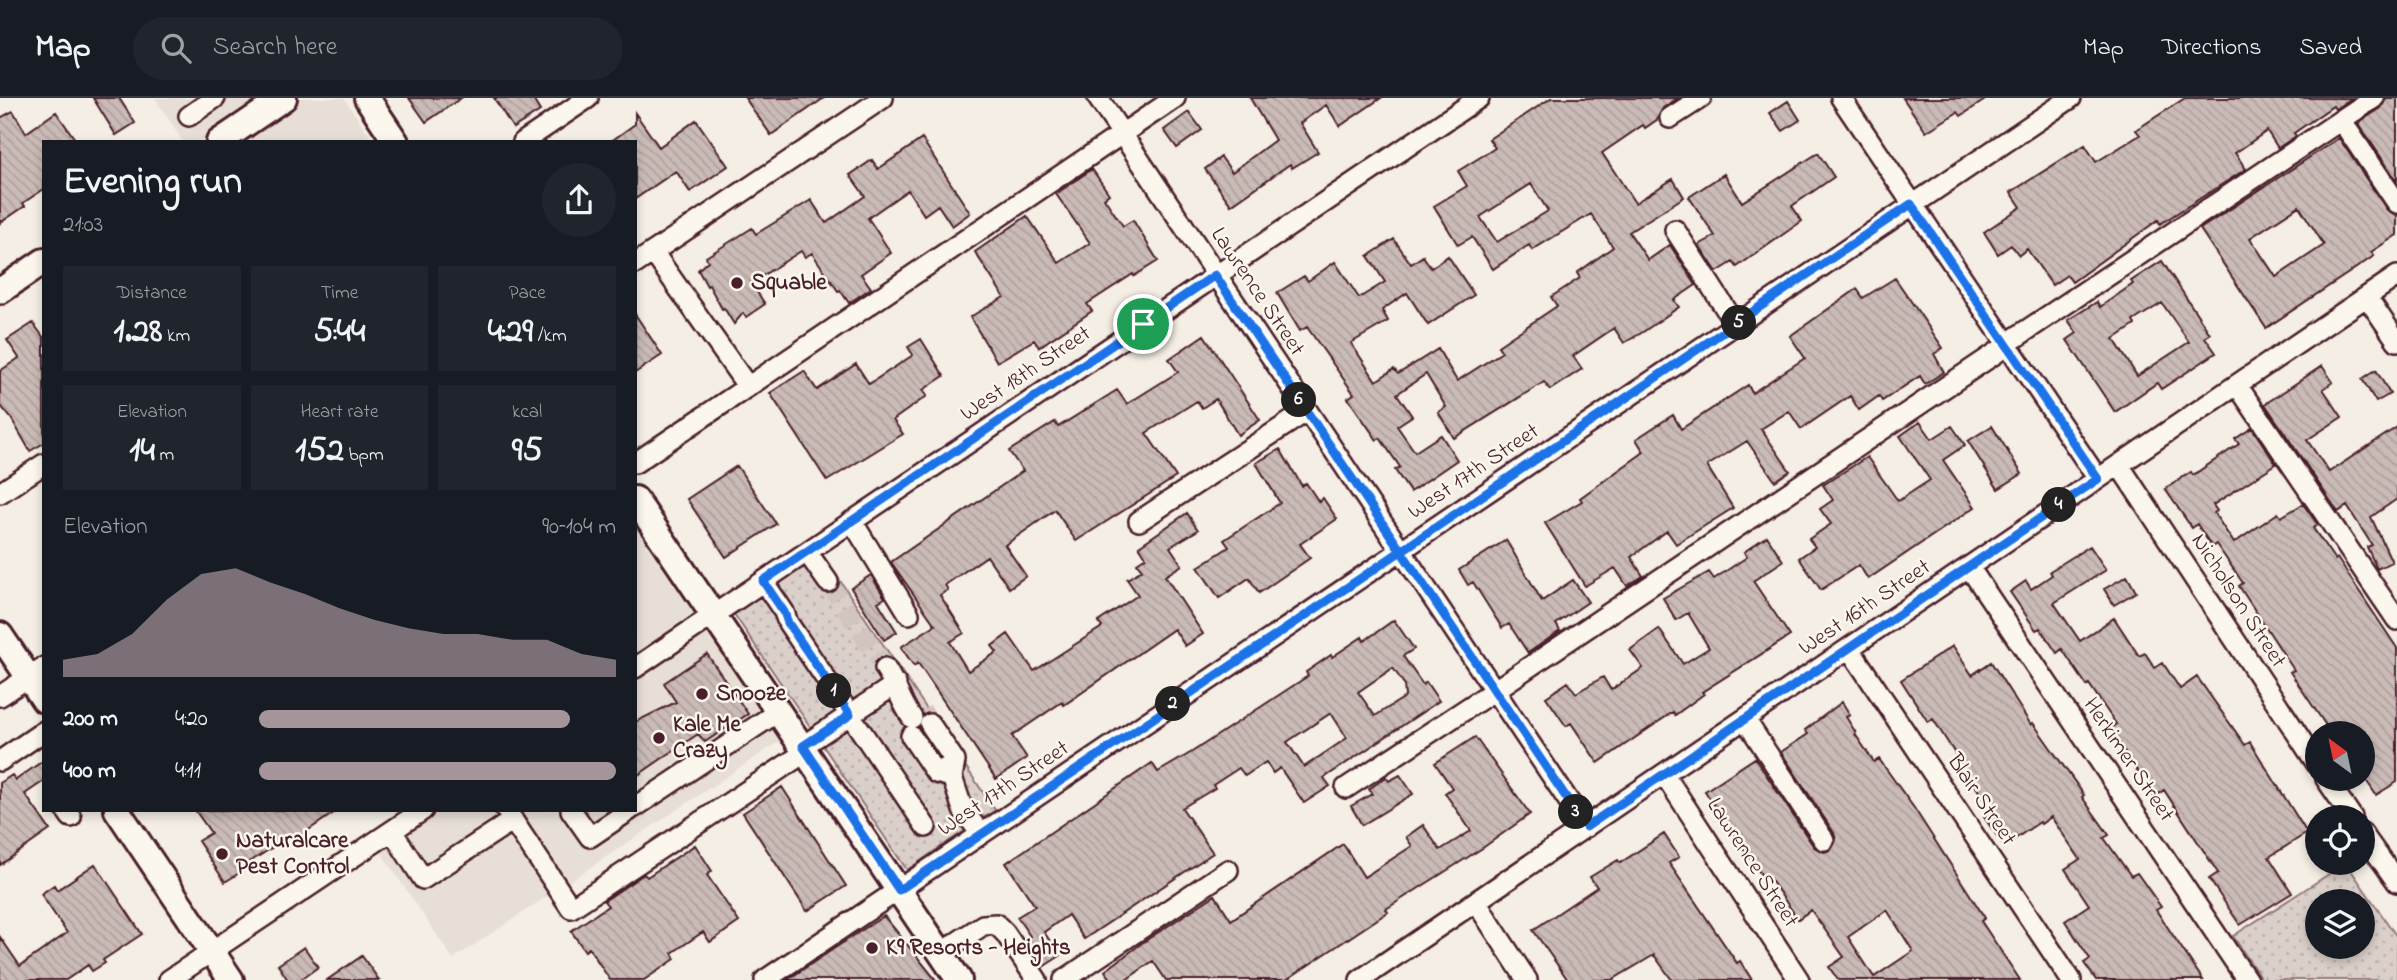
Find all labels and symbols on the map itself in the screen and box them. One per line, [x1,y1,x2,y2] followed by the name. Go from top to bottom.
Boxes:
[1202,221,1312,363] street label: Lawrence Street
[751,267,827,300] place label: Squable
[729,275,745,291] marker: Squable
[1113,294,1173,354] pin
[1722,306,1756,341] pin: 5
[954,318,1098,430] street label: West 18th Street
[1282,382,1316,418] pin: 6
[1402,416,1547,528] street label: West 17th Street
[2042,488,2076,522] pin: 4
[2182,527,2294,675] street label: Nicholson Street
[1792,551,1938,664] street label: West 16th Street
[816,674,852,708] pin: 1
[716,678,787,711] place label: Snooze
[694,686,710,702] marker: Snooze
[1156,686,1190,722] pin: 2
[2074,691,2182,829] street label: Herkimer Street
[673,709,741,770] place label: Kale Me Crazy
[2305,721,2375,791] north arrow
[651,730,667,746] marker: Kale Me Crazy
[932,733,1077,845] street label: West 17th Street
[1937,746,2024,853] street label: Blair Street
[1698,792,1807,935] street label: Lawrence Street
[1558,794,1594,830] pin: 3
[236,825,349,884] place label: Naturalcare Pest Control
[214,846,230,862] marker: Naturalcare Pest Control
[886,932,1071,967] place label: K9 Resorts - Heights
[864,940,880,956] marker: K9 Resorts - Heights

